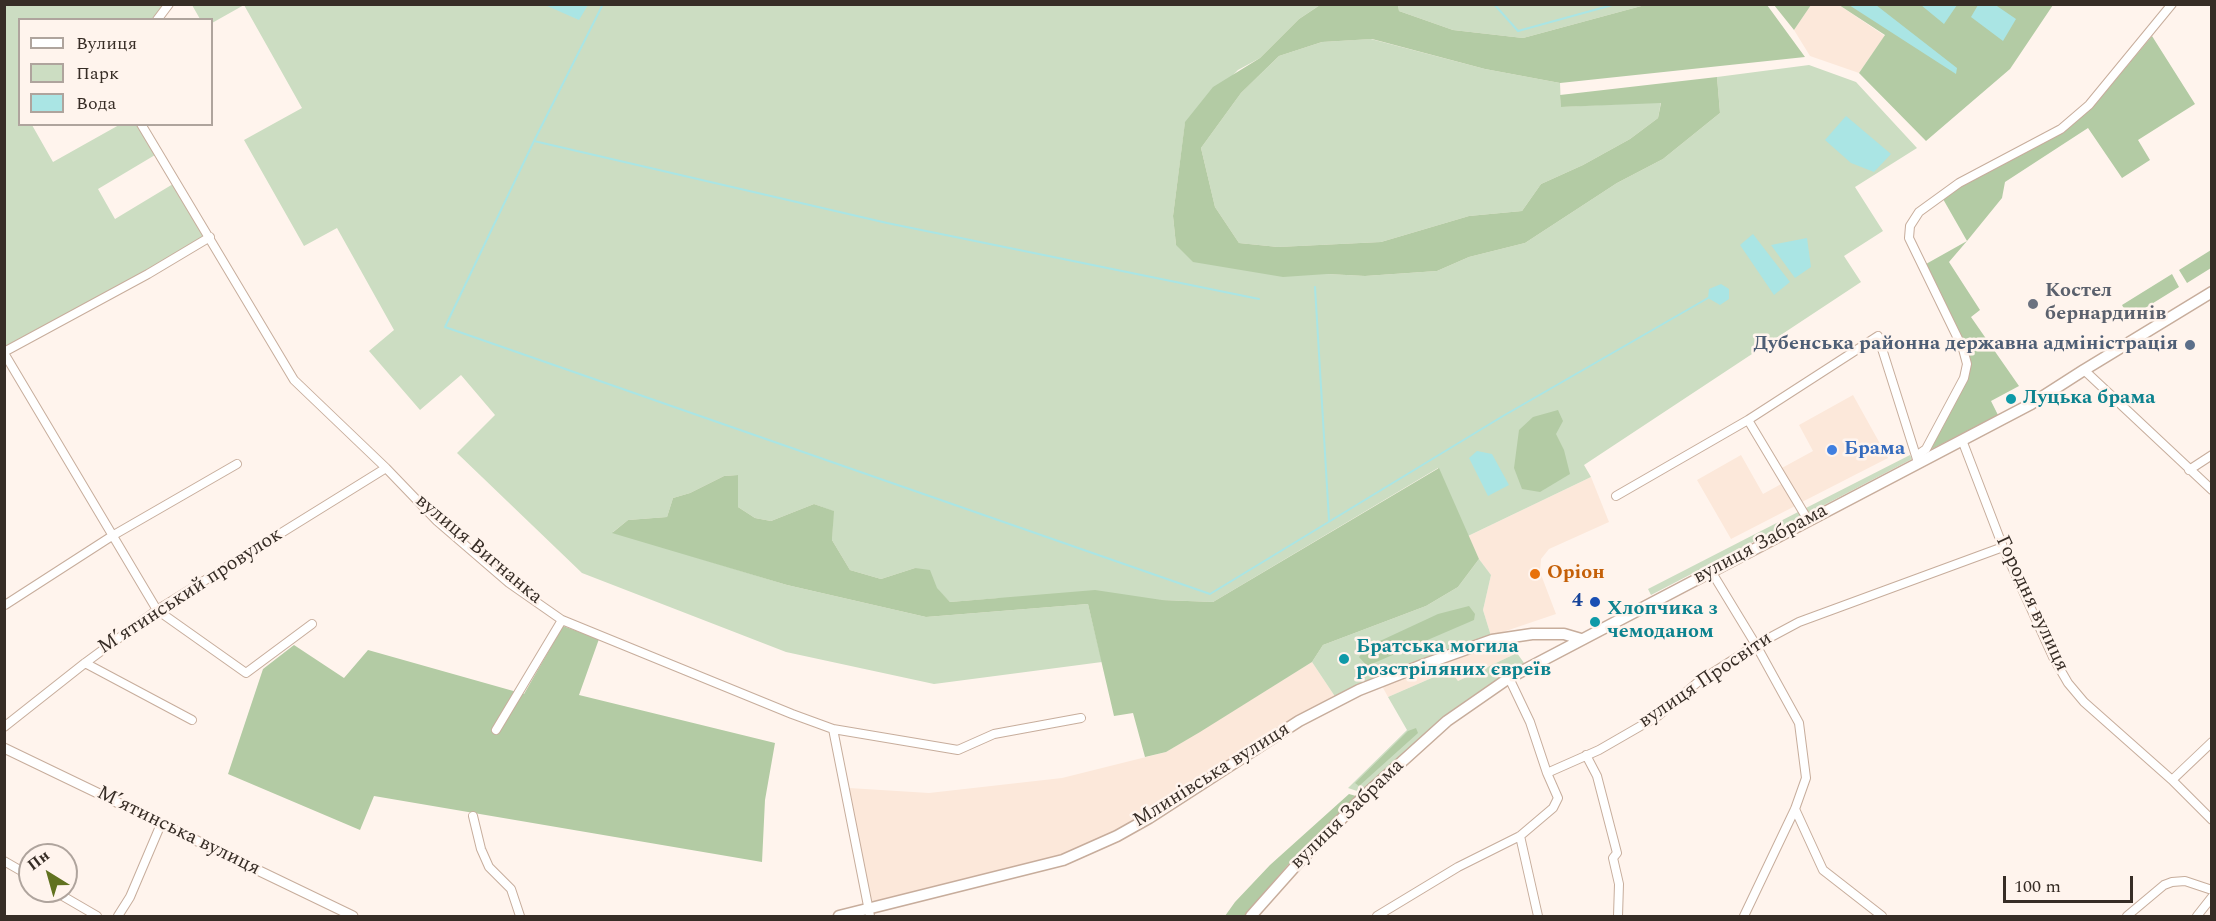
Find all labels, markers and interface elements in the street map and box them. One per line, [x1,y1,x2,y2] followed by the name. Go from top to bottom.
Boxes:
[18,18,213,126] legend
[76,30,137,57] text: Вулиця
[76,60,119,87] text: Парк
[76,90,116,117] text: Вода
[2045,280,2166,327] place label: Костел бернардинів
[2026,297,2040,311] marker: Костел бернардинів
[1753,333,2178,357] place label: Дубенська районна державна адміністрація
[2183,338,2197,352] marker: Дубенська районна державна адміністрація
[2023,387,2156,411] place label: Луцька брама
[2004,392,2018,406] marker: Луцька брама
[1844,438,1905,462] place label: Брама
[1825,443,1839,457] marker: Брама
[410,490,546,610] street label: вулиця Вигнанка
[1690,499,1832,591] street label: вулиця Забрама
[94,523,288,661] street label: Мʼятинський провулок
[1989,532,2073,676] street label: Городня вулиця
[1547,562,1605,586] place label: Оріон
[1528,567,1542,581] marker: Оріон
[1572,590,1583,614] place label: 4
[1588,595,1602,609] marker: 4
[1607,598,1718,645] place label: Хлопчика з чемоданом
[1588,615,1602,629] marker: Хлопчика з чемоданом
[1635,628,1777,734] street label: вулиця Просвіти
[1356,636,1551,683] place label: Братська могила розстріляних євреїв
[1337,652,1351,666] marker: Братська могила розстріляних євреїв
[1129,718,1295,834] street label: Млинівська вулиця
[1286,755,1410,875] street label: вулиця Забрама
[92,782,264,882] street label: Мʼятинська вулиця
[18,843,78,903] north arrow
[22,844,55,877] text: Пн
[2006,864,2136,902] scale bar
[2014,873,2061,900] text: 100 m

